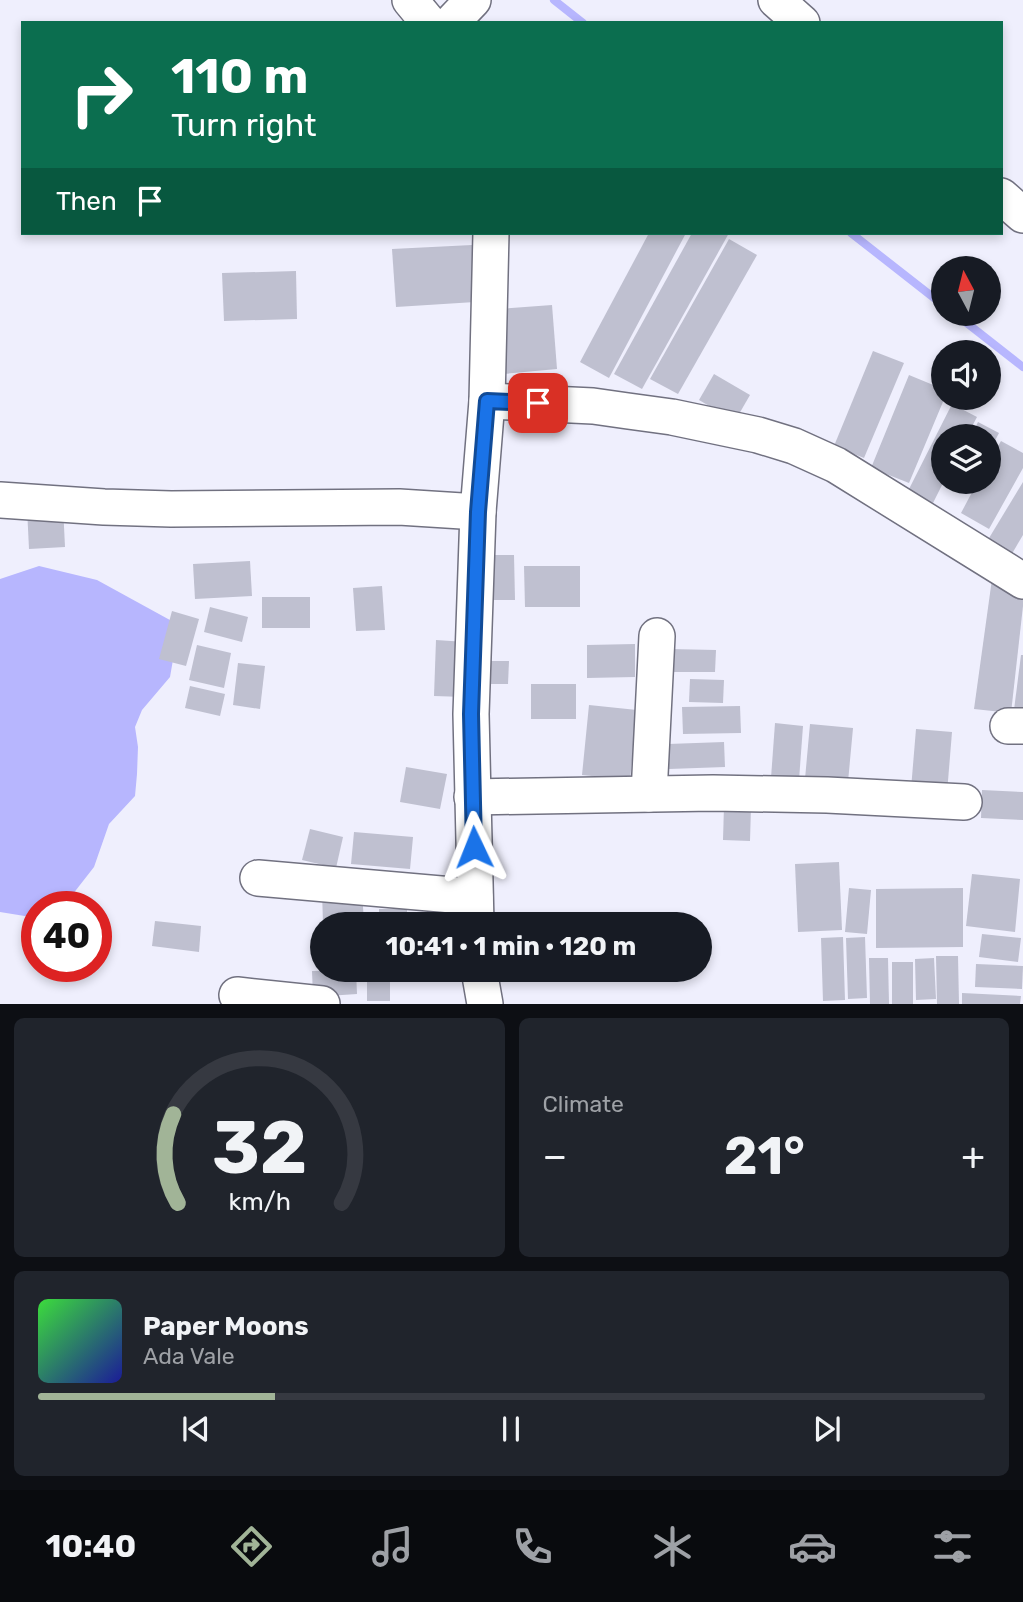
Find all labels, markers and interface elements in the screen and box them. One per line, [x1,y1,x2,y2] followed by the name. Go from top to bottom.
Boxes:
[171,47,308,105] text: 110 m
[56,49,147,140] icon: right
[171,106,316,144] text: Turn right
[131,182,169,220] icon: arrive
[56,186,117,217] text: Then
[931,256,1001,326] north arrow
[931,256,1001,494] map controls
[931,340,1001,410] button: sound
[508,373,568,433] pin
[519,384,557,422] icon: arrive
[931,424,1001,494] button: layers
[437,810,511,884] position arrow
[21,891,112,982] speed limit sign: 40
[386,931,636,962] text: 10:41 · 1 min · 120 m
[543,1090,624,1118] text: Climate
[212,1106,307,1192] text: 32
[724,1125,805,1187] text: 21°
[543,1133,567,1179] text: −
[961,1133,985,1179] text: +
[228,1187,290,1216] text: km/h
[143,1311,309,1342] text: Paper Moons
[143,1342,235,1370] text: Ada Vale
[177,1410,215,1448] icon: previous
[492,1410,530,1448] icon: pause
[808,1410,846,1448] icon: next
[227,1522,276,1571] icon: directions
[368,1522,417,1571] icon: music
[508,1522,557,1571] icon: phone
[648,1522,697,1571] icon: climate
[788,1522,837,1571] icon: car
[928,1522,977,1571] icon: filters
[46,1527,136,1565] text: 10:40

